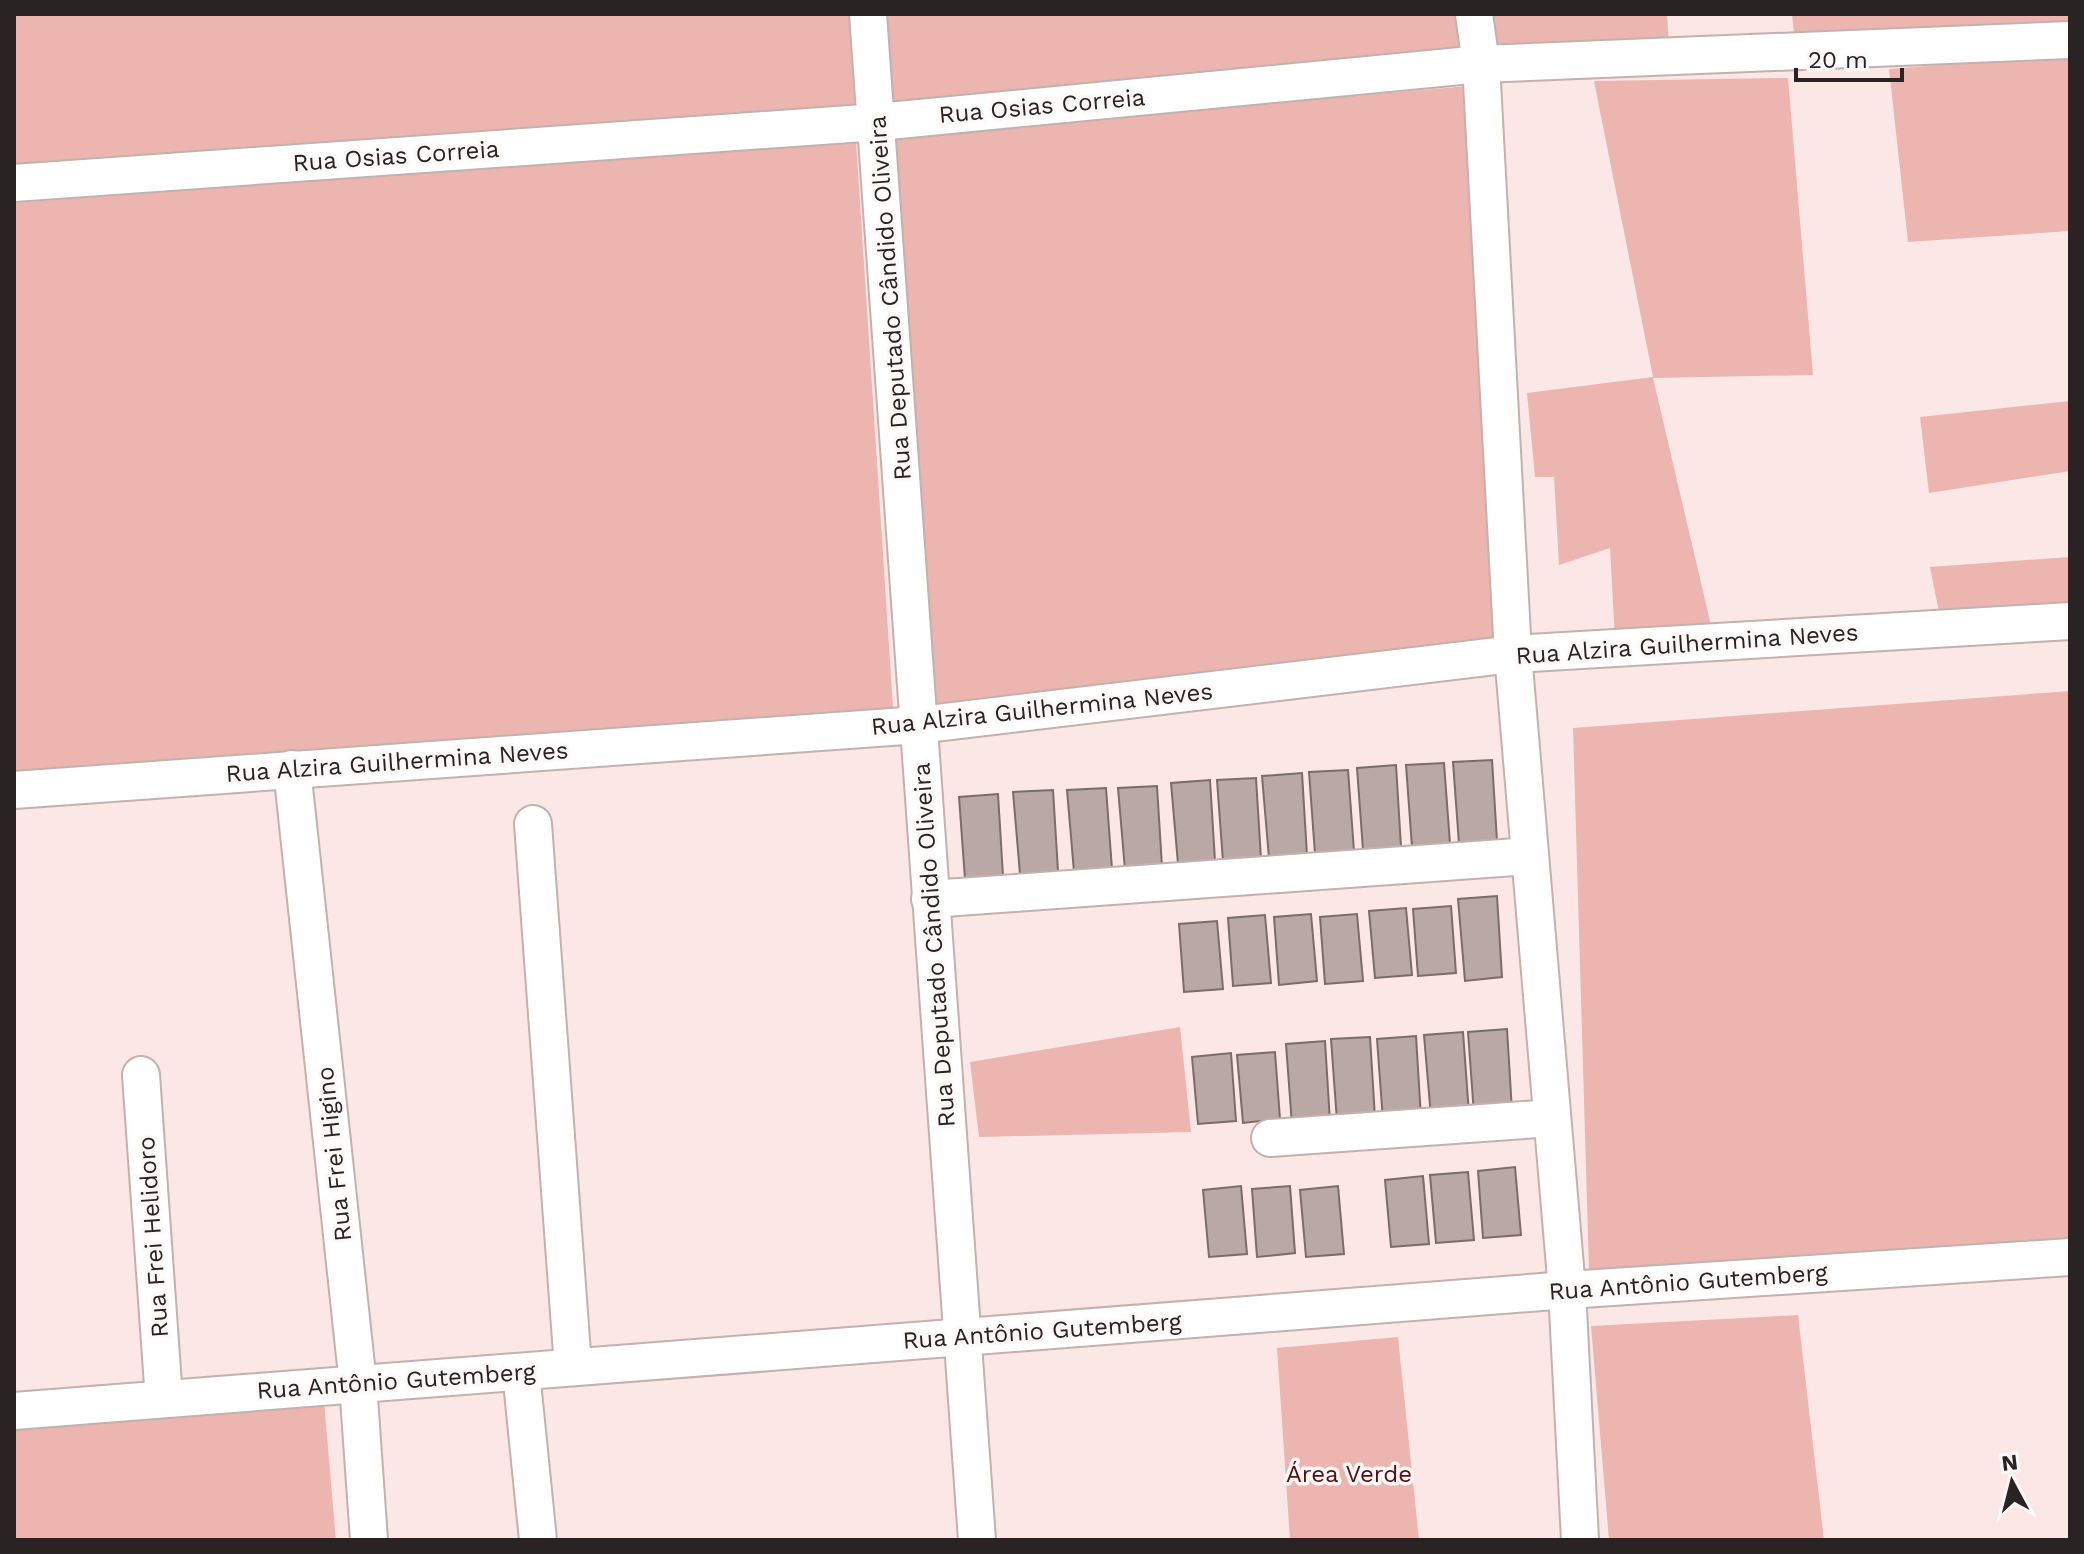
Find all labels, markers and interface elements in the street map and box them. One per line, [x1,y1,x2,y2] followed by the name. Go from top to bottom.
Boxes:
[1796,32,1902,82] scale bar
[1808,46,1868,74] text: 20 m
[938,83,1146,129] street label: Rua Osias Correia
[863,115,917,481] street label: Rua Deputado Cândido Oliveira
[292,135,500,177] street label: Rua Osias Correia
[1515,618,1859,670] street label: Rua Alzira Guilhermina Neves
[870,677,1214,741] street label: Rua Alzira Guilhermina Neves
[225,736,569,788] street label: Rua Alzira Guilhermina Neves
[907,762,961,1128] street label: Rua Deputado Cândido Oliveira
[311,1065,357,1243] street label: Rua Frei Higino
[132,1136,174,1338] street label: Rua Frei Helidoro
[1548,1258,1829,1306] street label: Rua Antônio Gutemberg
[902,1307,1183,1355] street label: Rua Antônio Gutemberg
[256,1357,537,1405] street label: Rua Antônio Gutemberg
[1972,1442,2052,1522] north arrow
[2000,1449,2019,1476] text: N
[1286,1460,1412,1488] park label: Área Verde

